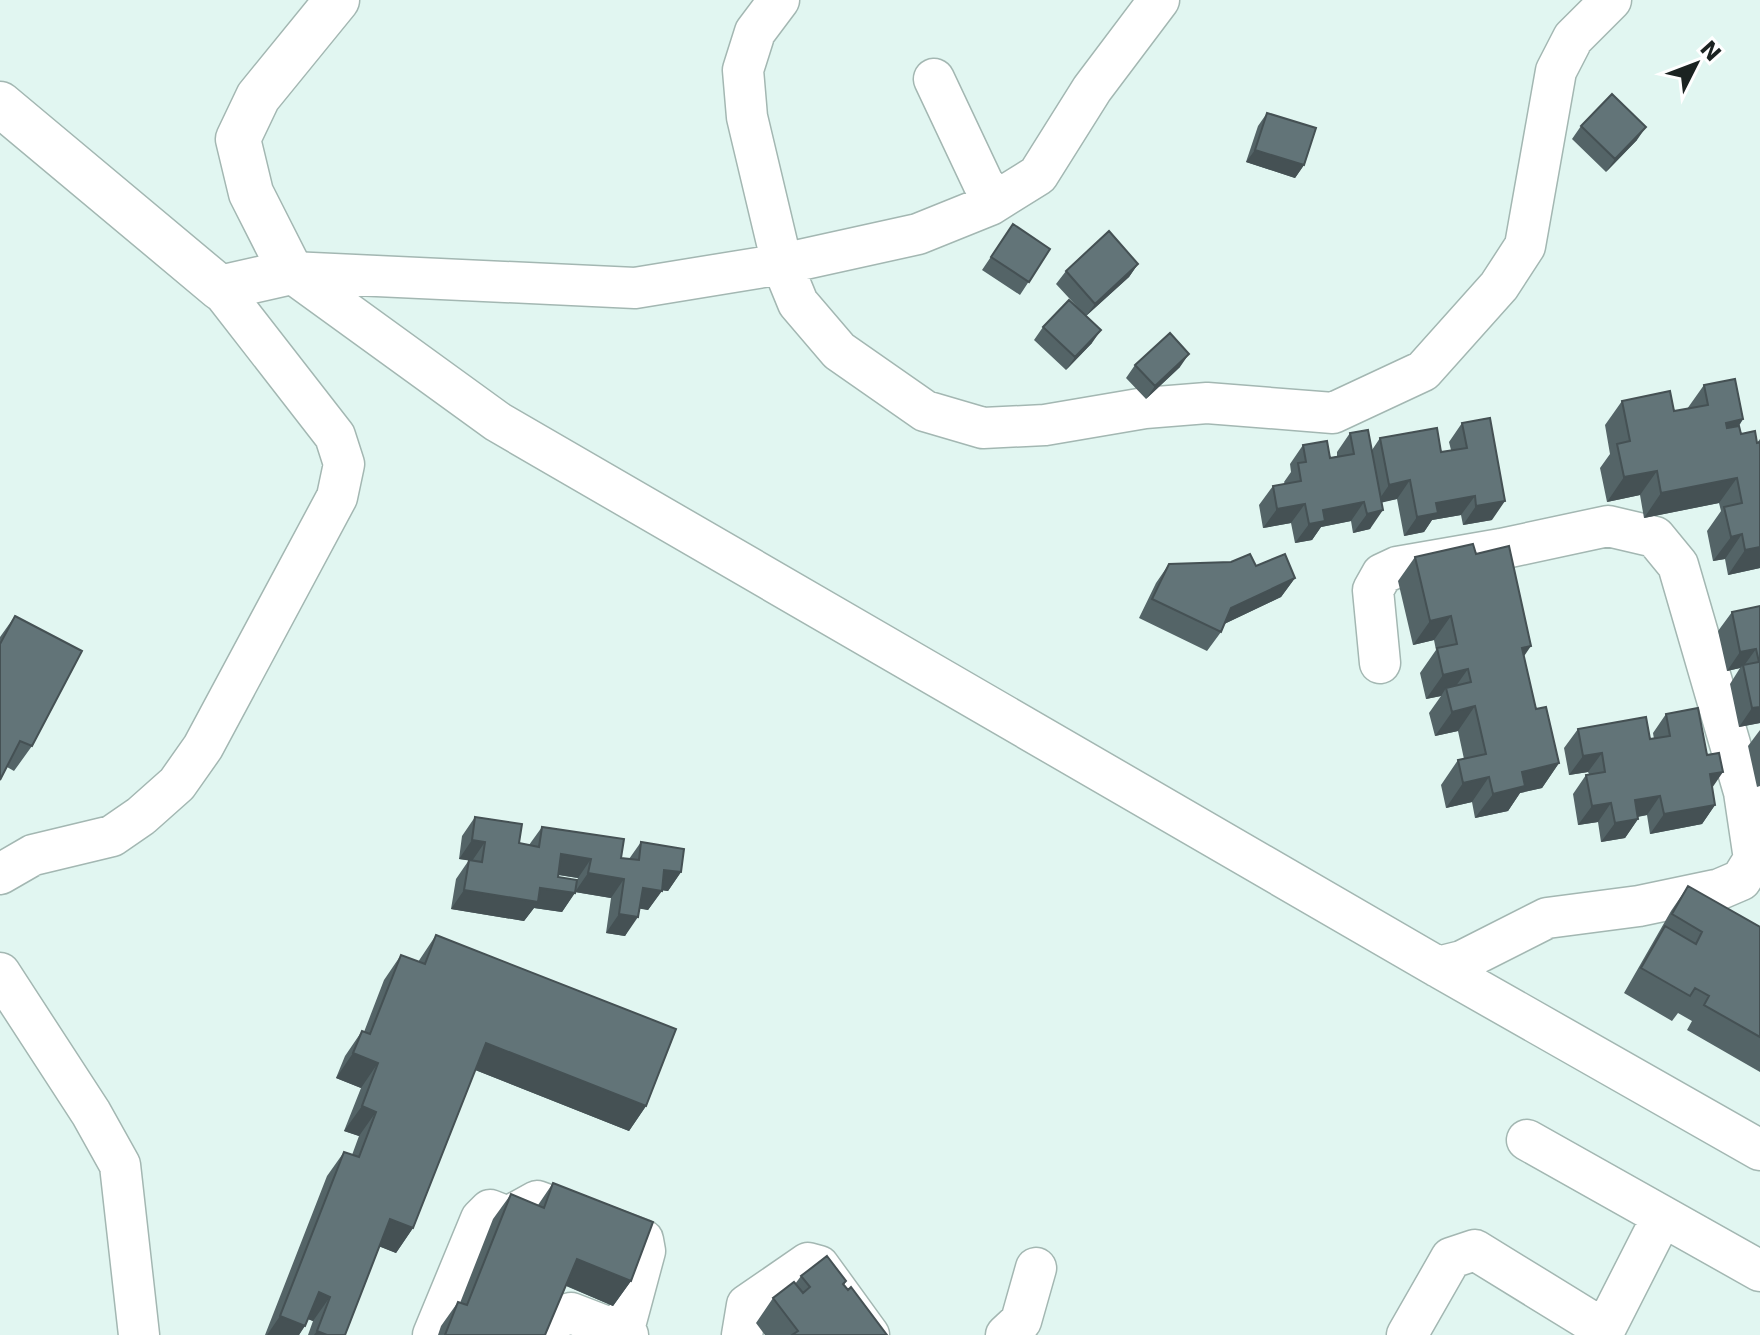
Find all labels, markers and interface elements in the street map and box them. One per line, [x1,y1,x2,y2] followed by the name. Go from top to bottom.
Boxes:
[1656,24,1736,104] north arrow
[1695,36,1726,66] text: N

